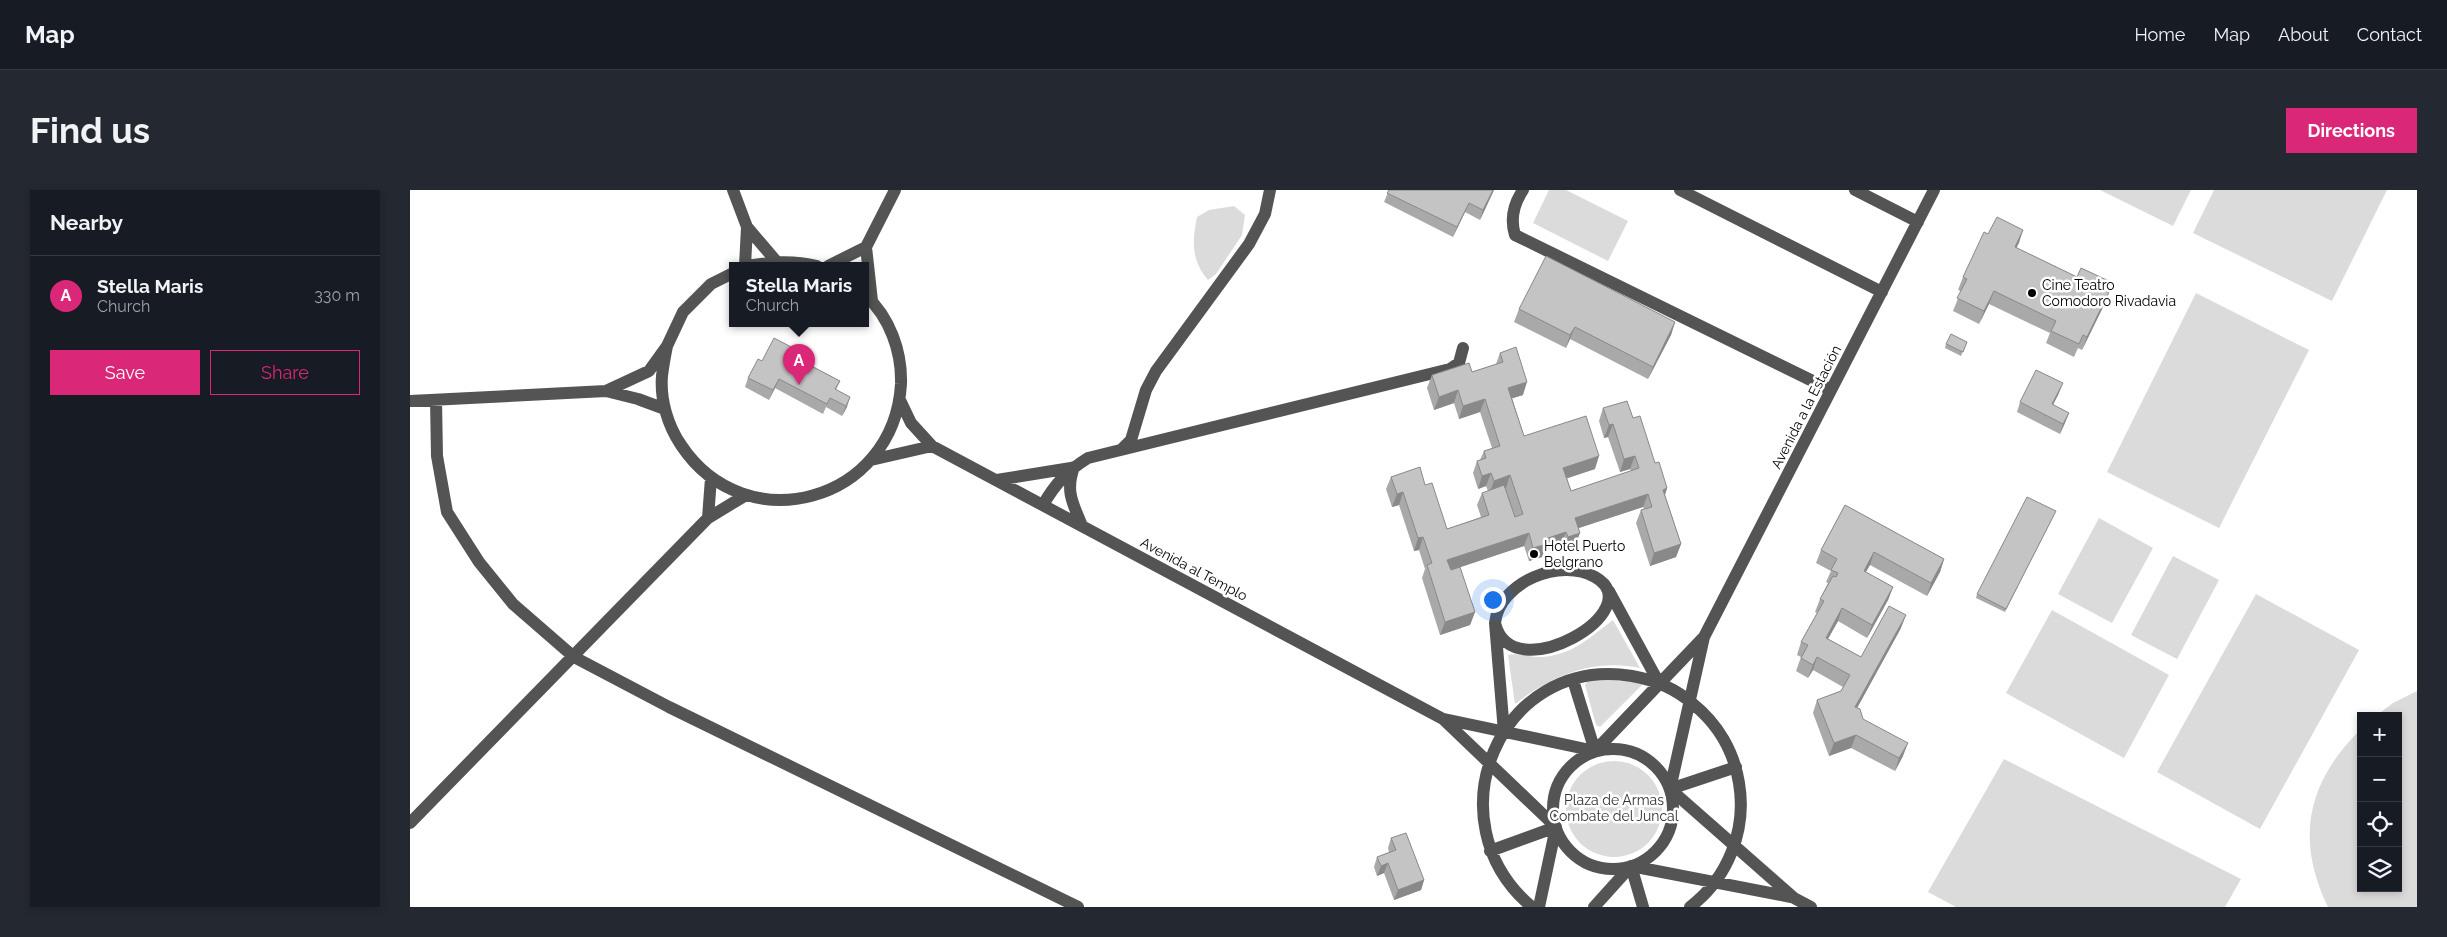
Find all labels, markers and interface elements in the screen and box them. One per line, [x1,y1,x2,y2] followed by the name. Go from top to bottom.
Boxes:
[25,20,75,49] text: Map
[2134,24,2185,45] text: Home
[2213,24,2250,45] text: Map
[2278,24,2329,45] text: About
[2357,24,2422,45] text: Contact
[2286,108,2417,153] button: Directions
[30,110,150,151] text: Find us
[50,210,123,235] text: Nearby
[729,262,869,327] popup
[746,274,852,296] text: Stella Maris
[97,275,203,297] text: Stella Maris
[2042,277,2176,309] place label: Cine Teatro Comodoro Rivadavia
[61,286,71,305] text: A
[314,286,360,305] text: 330 m
[2026,287,2038,299] marker: Cine Teatro Comodoro Rivadavia
[746,296,799,315] text: Church
[97,297,150,316] text: Church
[1768,343,1844,471] street label: Avenida a la Estación
[783,344,815,385] pin: A
[50,350,200,395] button: Save
[210,350,360,395] button: Share
[1138,534,1250,604] street label: Avenida al Templo
[1544,538,1625,570] place label: Hotel Puerto Belgrano
[1528,548,1540,560] marker: Hotel Puerto Belgrano
[1480,587,1506,613] your location
[2357,712,2402,892] map controls
[2357,712,2402,757] button: +
[2357,757,2402,802] button: −
[1549,792,1679,824] park label: Plaza de Armas Combate del Juncal
[2357,802,2402,847] button: locate
[2357,847,2402,892] button: layers

